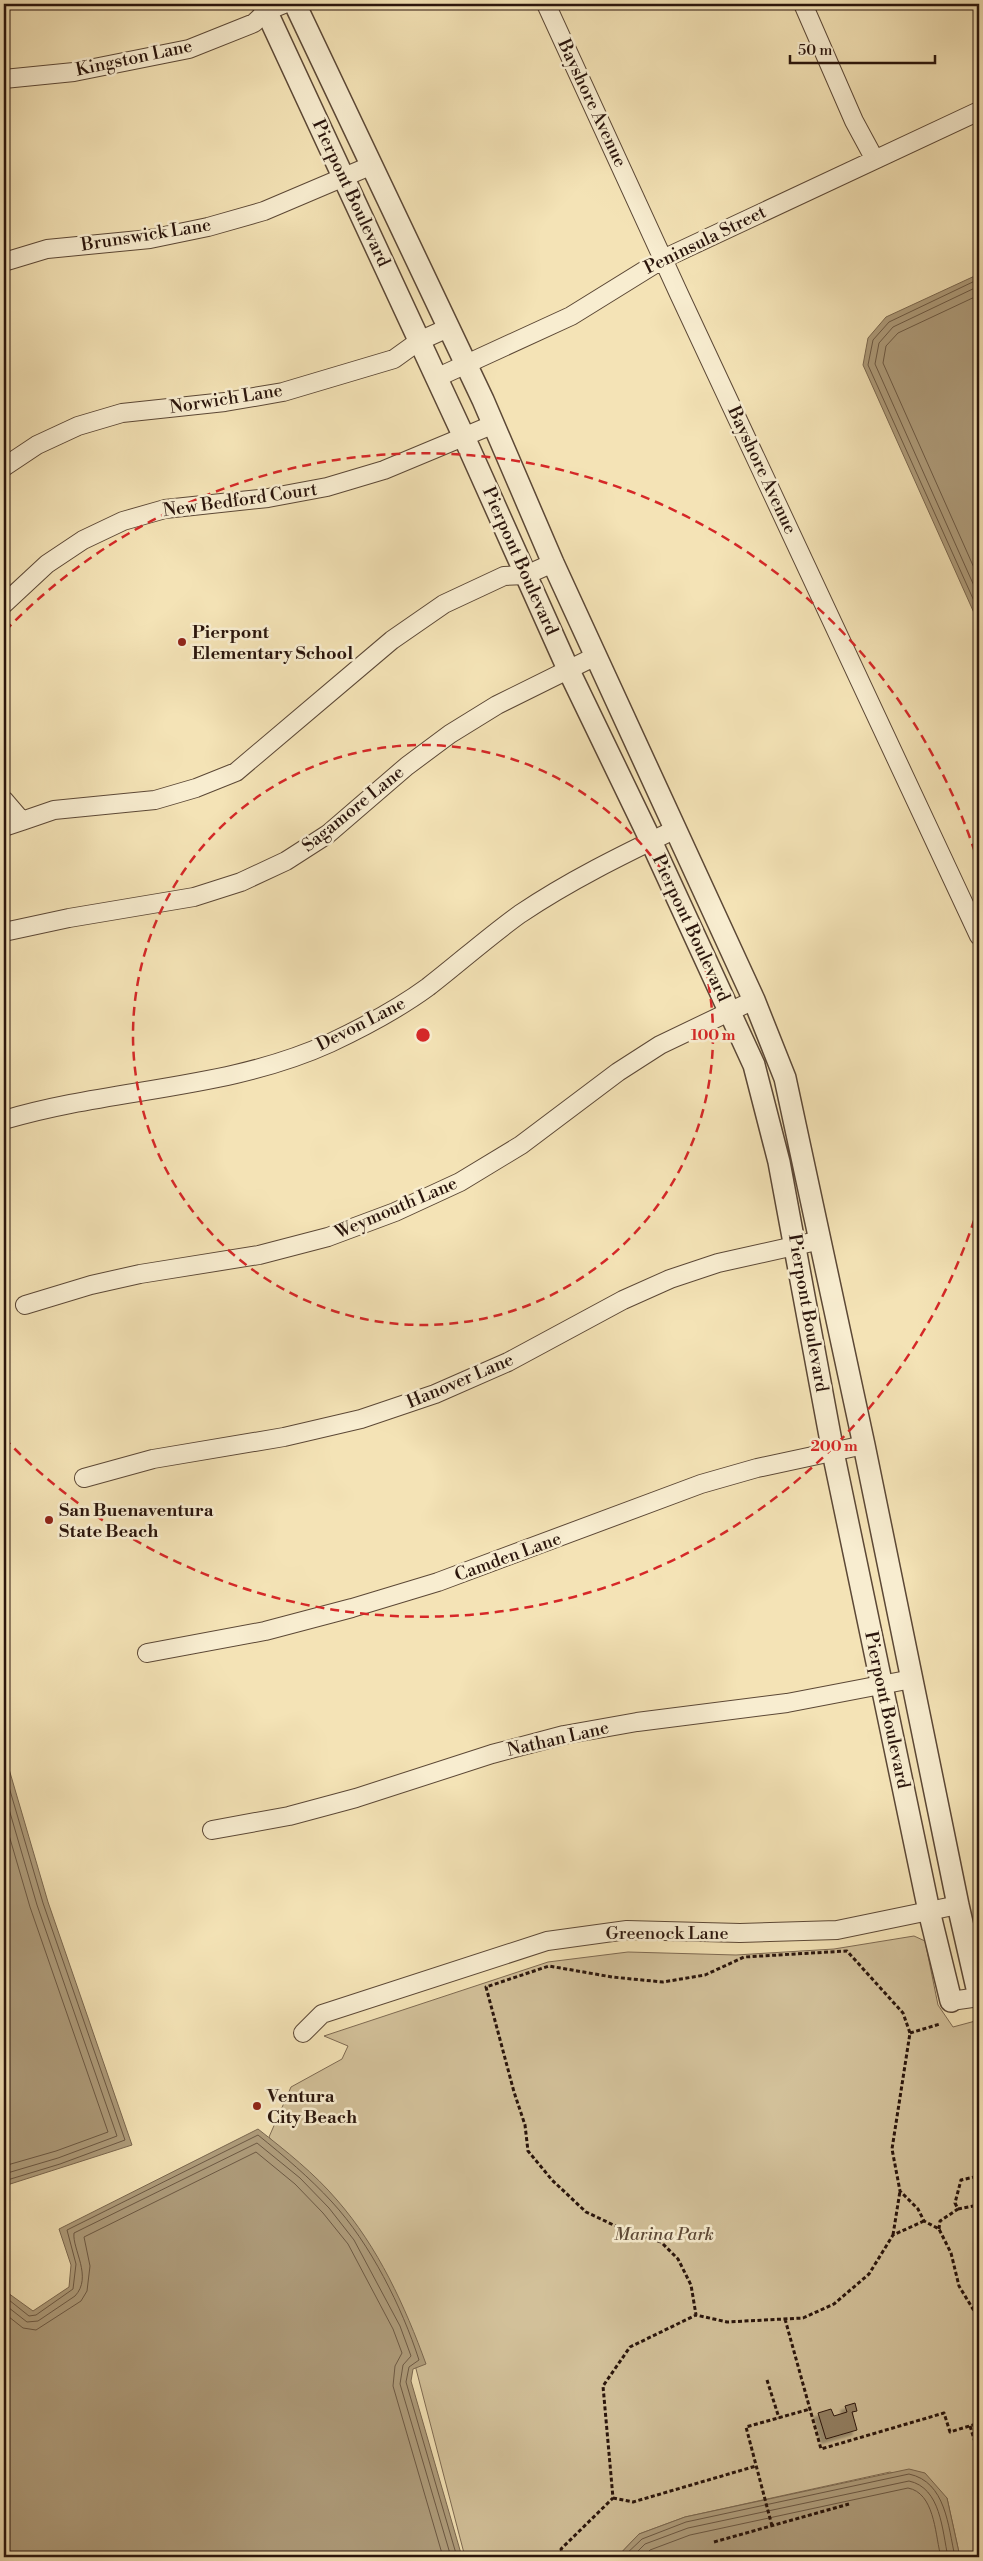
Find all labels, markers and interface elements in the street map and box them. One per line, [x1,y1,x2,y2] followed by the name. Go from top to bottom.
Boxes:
[790,32,936,64] scale bar
[74,34,194,82] street label: Kingston Lane
[552,34,632,171] street label: Bayshore Avenue
[798,41,832,60] text: 50 m
[307,116,396,271] street label: Pierpont Boulevard
[640,200,770,279] street label: Peninsula Street
[78,213,213,257] street label: Brunswick Lane
[168,379,284,419] street label: Norwich Lane
[722,401,802,538] street label: Bayshore Avenue
[161,478,319,522] street label: New Bedford Court
[477,483,563,640] street label: Pierpont Boulevard
[192,621,353,665] place label: Pierpont Elementary School
[176,636,188,648] marker: Pierpont Elementary School
[297,761,409,857] street label: Sagamore Lane
[647,851,736,1006] street label: Pierpont Boulevard
[313,992,409,1056] street label: Devon Lane
[414,1026,432,1044] centre of rings
[691,1026,736,1045] text: 100 m
[330,1172,461,1245] street label: Weymouth Lane
[783,1232,833,1395] street label: Pierpont Boulevard
[403,1348,517,1414] street label: Hanover Lane
[810,1437,858,1456] text: 200 m
[59,1499,214,1543] place label: San Buenaventura State Beach
[43,1514,55,1526] marker: San Buenaventura State Beach
[452,1527,564,1587] street label: Camden Lane
[859,1629,915,1791] street label: Pierpont Boulevard
[505,1716,611,1762] street label: Nathan Lane
[606,1922,728,1945] street label: Greenock Lane
[266,2085,357,2129] place label: Ventura City Beach
[251,2100,263,2112] marker: Ventura City Beach
[614,2223,714,2246] park label: Marina Park

